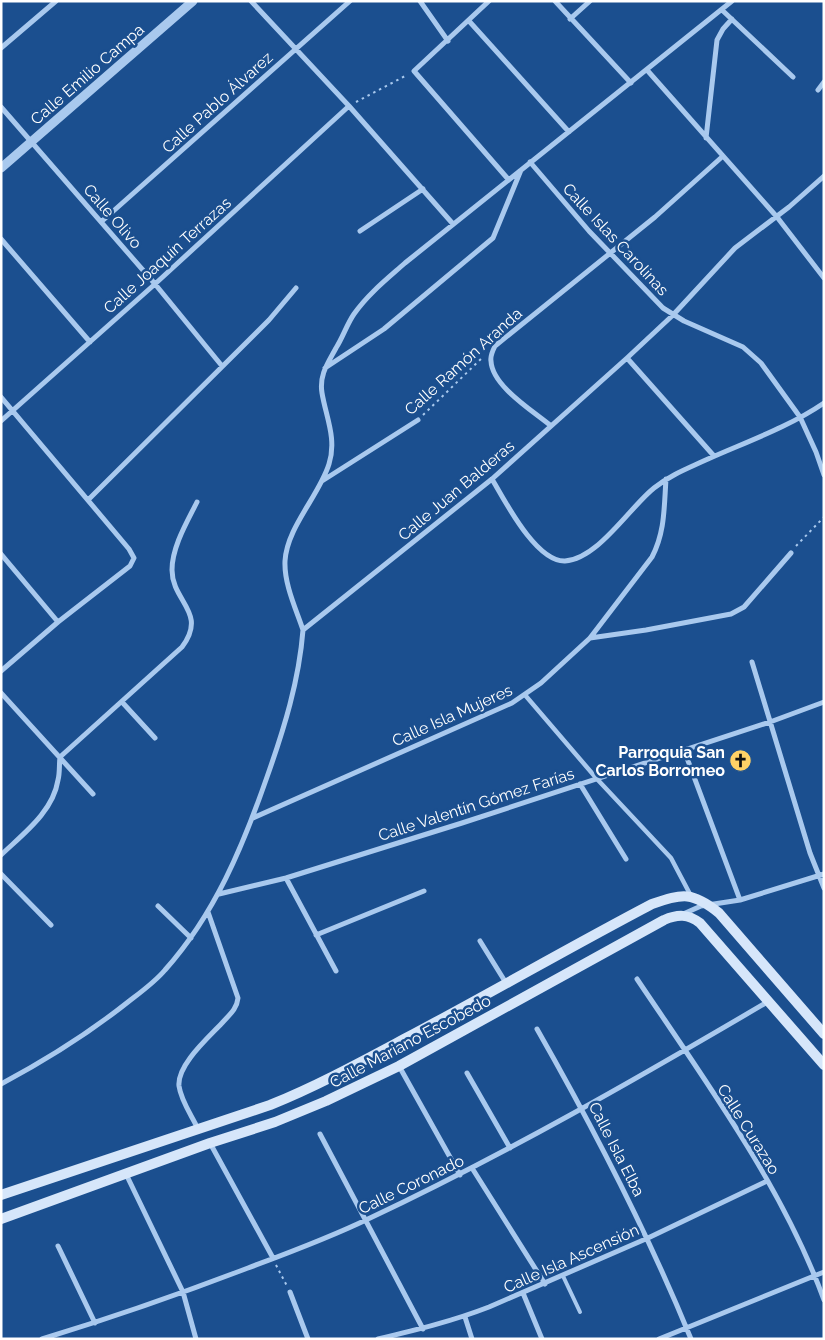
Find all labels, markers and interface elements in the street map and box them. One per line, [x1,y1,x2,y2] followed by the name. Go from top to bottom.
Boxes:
[27,20,148,129] street label: Calle Emilio Campa
[157,47,277,157] street label: Calle Pablo Álvarez
[559,179,673,300] street label: Calle Islas Carolinas
[79,180,146,253] street label: Calle Olivo
[100,193,235,318] street label: Calle Joaquín Terrazas
[401,304,526,419] street label: Calle Ramón Aranda
[394,436,518,545] street label: Calle Juan Balderas
[389,680,516,751] street label: Calle Isla Mujeres
[595,743,725,780] place label: Parroquia San Carlos Borromeo
[729,749,753,773] church icon: Parroquia San Carlos Borromeo
[376,764,577,845] street label: Calle Valentín Gómez Farías
[326,991,494,1092] street label: Calle Mariano Escobedo
[713,1081,784,1178] street label: Calle Curazao
[585,1099,648,1200] street label: Calle Isla Elba
[355,1151,467,1218] street label: Calle Coronado
[501,1220,642,1297] street label: Calle Isla Ascensión

